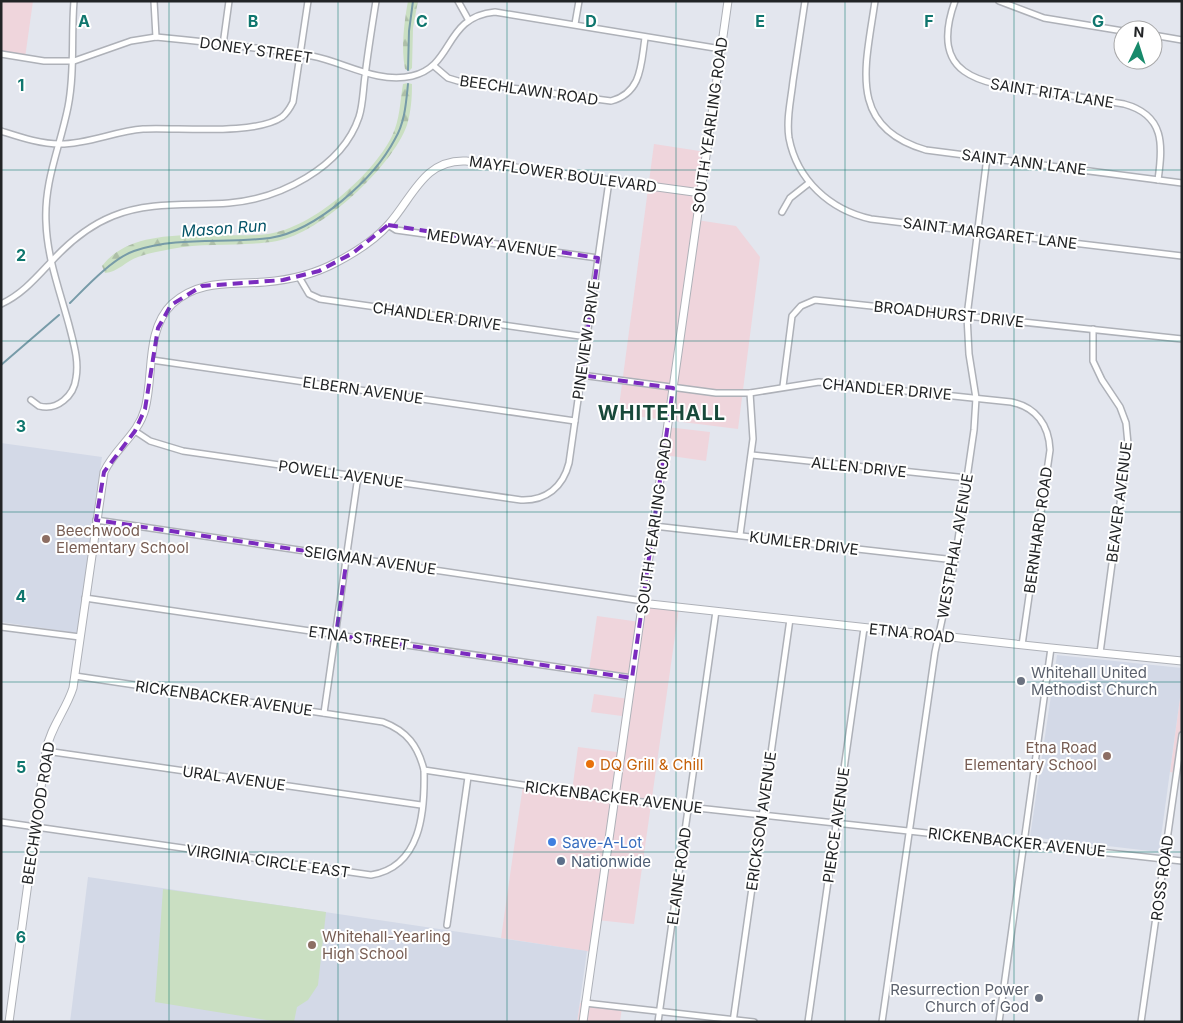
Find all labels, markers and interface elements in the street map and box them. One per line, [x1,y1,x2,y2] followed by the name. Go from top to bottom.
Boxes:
[78,11,90,31] text: A
[248,11,258,31] text: B
[416,11,428,31] text: C
[585,11,597,31] text: D
[755,11,765,31] text: E
[924,11,934,31] text: F
[1092,11,1104,31] text: G
[1113,20,1163,70] north arrow
[1133,23,1145,40] text: N
[198,33,314,67] street label: DONEY STREET
[688,36,732,214] street label: SOUTH YEARLING ROAD
[458,71,600,109] street label: BEECHLAWN ROAD
[989,74,1115,112] street label: SAINT RITA LANE
[18,75,24,95] text: 1
[961,145,1087,179] street label: SAINT ANN LANE
[468,151,658,197] street label: MAYFLOWER BOULEVARD
[902,213,1078,253] street label: SAINT MARGARET LANE
[181,215,267,241] water label: Mason Run
[426,224,558,262] street label: MEDWAY AVENUE
[16,245,26,265] text: 2
[568,279,604,401] street label: PINEVIEW DRIVE
[873,297,1025,331] street label: BROADHURST DRIVE
[371,298,503,334] street label: CHANDLER DRIVE
[301,372,425,408] street label: ELBERN AVENUE
[822,374,952,404] street label: CHANDLER DRIVE
[598,401,726,425] district label: WHITEHALL
[16,416,26,436] text: 3
[632,437,676,615] street label: SOUTH YEARLING ROAD
[1102,441,1136,563] street label: BEAVER AVENUE
[810,453,908,481] street label: ALLEN DRIVE
[277,456,405,492] street label: POWELL AVENUE
[1020,465,1056,595] street label: BERNHARD ROAD
[933,472,977,620] street label: WESTPHAL AVENUE
[56,521,189,557] place label: Beechwood Elementary School
[748,527,860,559] street label: KUMLER DRIVE
[40,533,52,545] marker: Beechwood Elementary School
[303,541,437,579] street label: SEIGMAN AVENUE
[16,586,27,606] text: 4
[868,619,956,647] street label: ETNA ROAD
[308,622,410,654] street label: ETNA STREET
[1031,663,1157,699] place label: Whitehall United Methodist Church
[1015,675,1027,687] marker: Whitehall United Methodist Church
[134,676,314,720] street label: RICKENBACKER AVENUE
[964,738,1097,774] place label: Etna Road Elementary School
[17,740,59,886] street label: BEECHWOOD ROAD
[742,750,780,892] street label: ERICKSON AVENUE
[1101,750,1113,762] marker: Etna Road Elementary School
[600,755,703,774] place label: DQ Grill & Chill
[16,757,26,777] text: 5
[584,758,596,770] marker: DQ Grill & Chill
[181,761,287,795] street label: URAL AVENUE
[818,766,854,884] street label: PIERCE AVENUE
[524,777,704,817] street label: RICKENBACKER AVENUE
[927,823,1107,861] street label: RICKENBACKER AVENUE
[663,826,695,926] street label: ELAINE ROAD
[562,833,642,852] place label: Save-A-Lot
[1147,834,1177,922] street label: ROSS ROAD
[546,836,558,848] marker: Save-A-Lot
[185,840,351,882] street label: VIRGINIA CIRCLE EAST
[571,852,651,871] place label: Nationwide
[555,855,567,867] marker: Nationwide
[16,927,26,947] text: 6
[322,927,451,963] place label: Whitehall-Yearling High School
[306,939,318,951] marker: Whitehall-Yearling High School
[890,980,1029,1016] place label: Resurrection Power Church of God
[1033,992,1045,1004] marker: Resurrection Power Church of God

